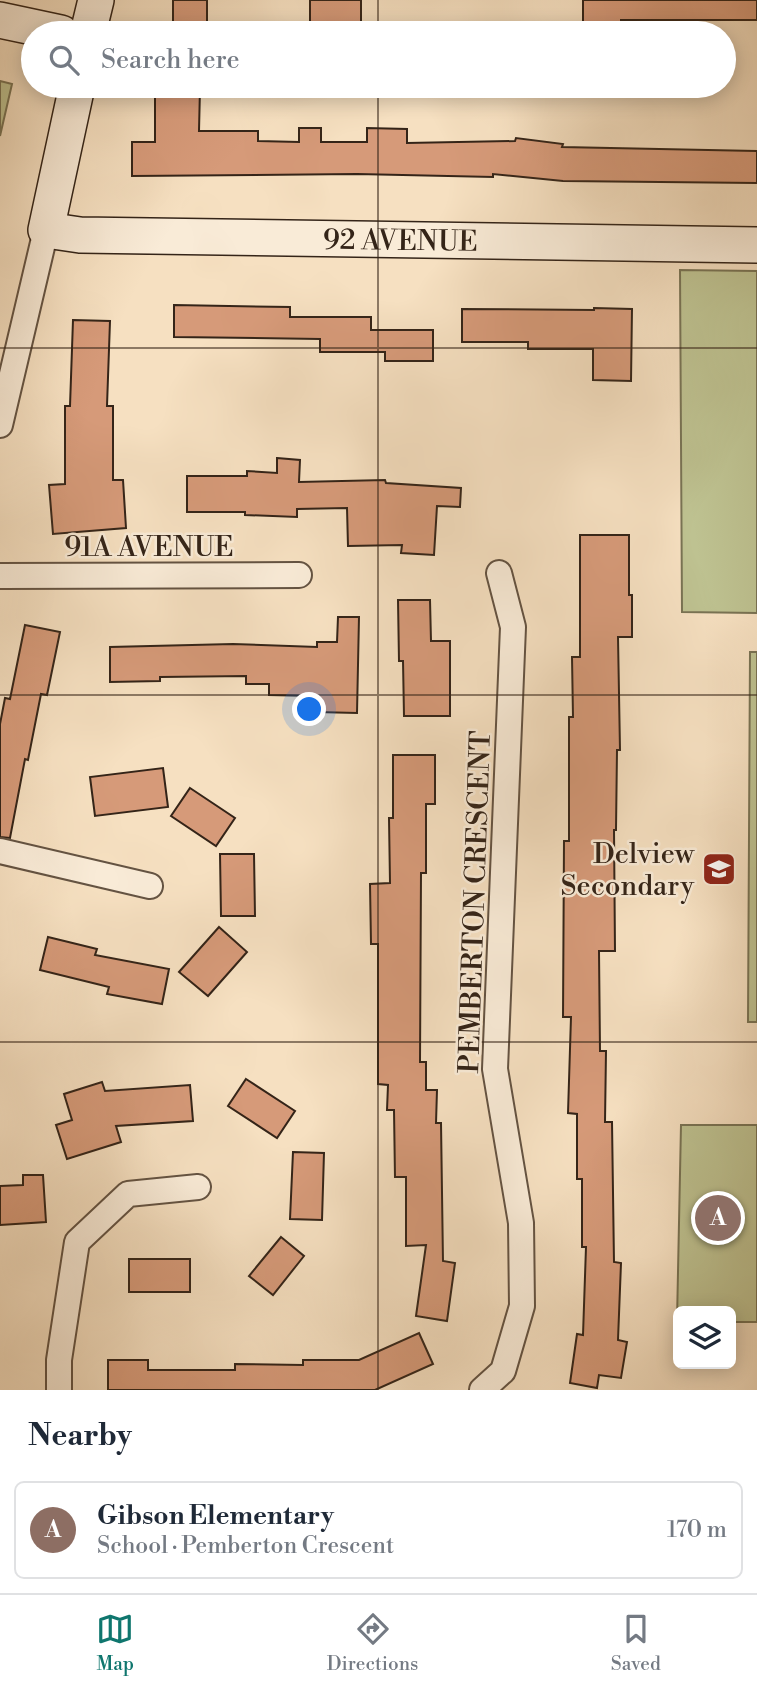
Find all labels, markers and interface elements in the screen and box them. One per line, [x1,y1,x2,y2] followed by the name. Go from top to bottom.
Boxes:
[21,21,736,98] search box
[45,41,83,79] icon: search
[101,44,240,76] text: Search here
[323,223,478,260] street label: 92 AVENUE
[64,530,234,565] street label: 91A AVENUE
[292,692,326,726] your location
[452,730,499,1074] street label: PEMBERTON CRESCENT
[560,837,695,904] place label: Delview Secondary
[700,850,738,888] school or university icon: Delview Secondary
[695,1192,741,1244] pin: A
[673,1306,736,1369] map controls
[673,1306,736,1369] button: layers
[28,1417,132,1455] text: Nearby
[97,1500,334,1532] text: Gibson Elementary
[45,1516,61,1544] text: A
[667,1516,727,1544] text: 170 m
[97,1532,394,1560] text: School · Pemberton Crescent
[96,1610,134,1676] tab: Map
[327,1610,418,1676] tab: Directions
[611,1610,661,1676] tab: Saved

